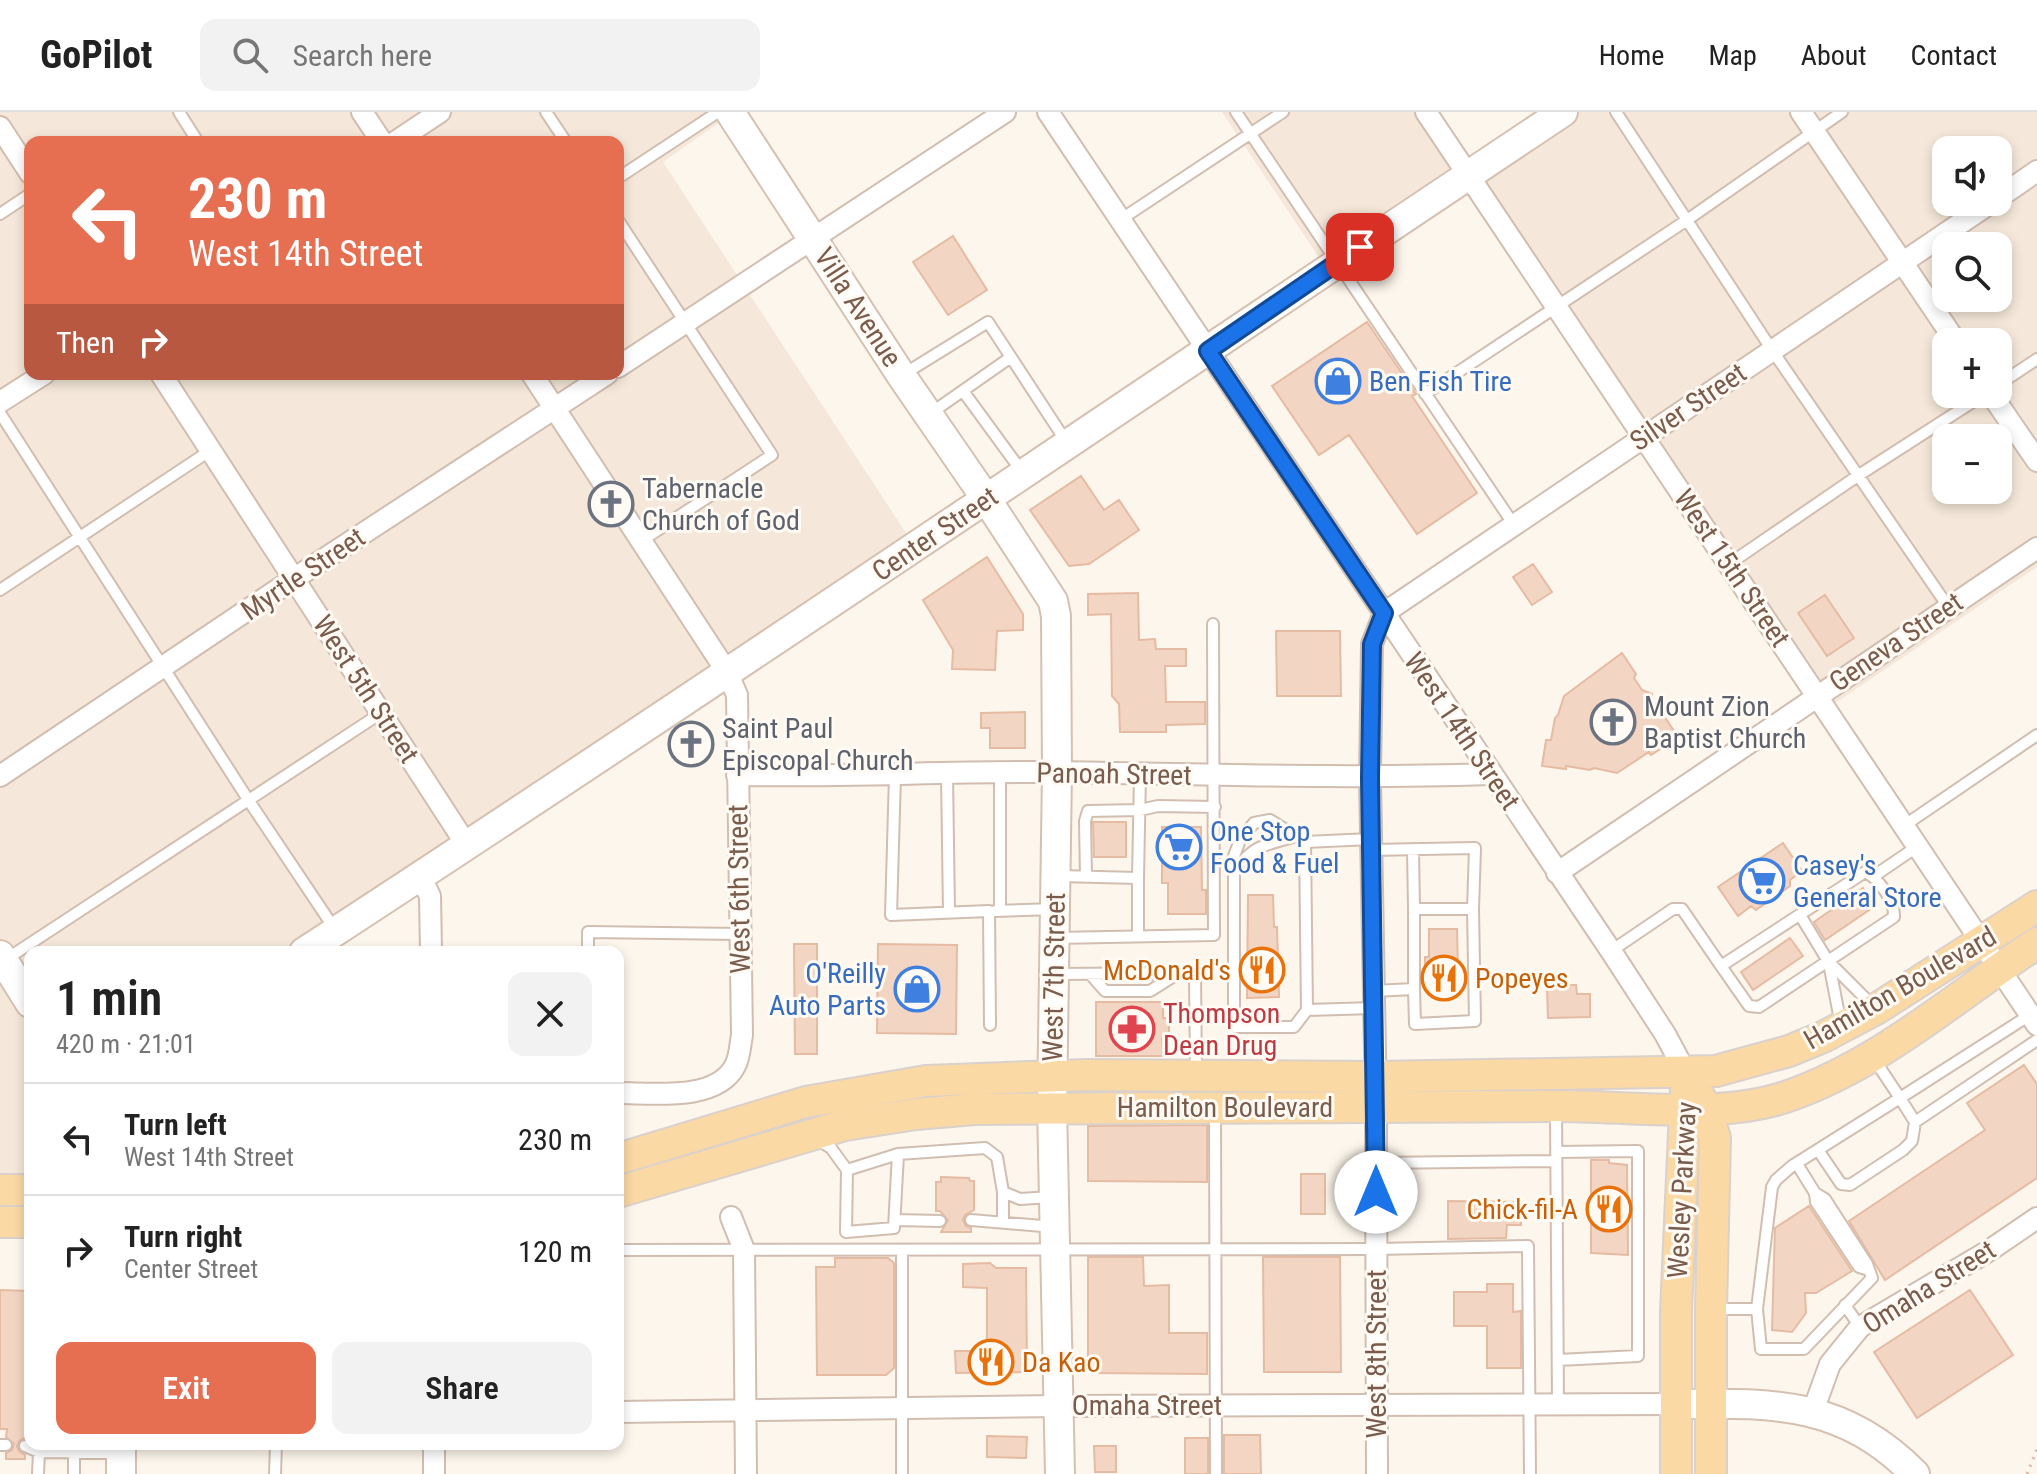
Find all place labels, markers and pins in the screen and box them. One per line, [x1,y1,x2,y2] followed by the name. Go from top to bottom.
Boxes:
[1326,213,1394,281] pin
[1314,357,1362,405] shop icon: Ben Fish Tire
[1369,365,1512,398] place label: Ben Fish Tire
[642,472,800,537] place label: Tabernacle Church of God
[587,480,635,528] church icon: Tabernacle Church of God
[1644,690,1806,755] place label: Mount Zion Baptist Church
[1589,698,1637,746] church icon: Mount Zion Baptist Church
[722,712,914,777] place label: Saint Paul Episcopal Church
[667,720,715,768] church icon: Saint Paul Episcopal Church
[1210,815,1340,880] place label: One Stop Food & Fuel
[1155,823,1203,871] supermarket icon: One Stop Food & Fuel
[1793,849,1942,914] place label: Casey's General Store
[1738,857,1786,905] supermarket icon: Casey's General Store
[1238,946,1286,994] restaurant icon: McDonald's
[1103,954,1231,987] place label: McDonald's
[1420,954,1468,1002] restaurant icon: Popeyes
[769,957,886,1022] place label: O'Reilly Auto Parts
[1475,962,1569,995] place label: Popeyes
[893,965,941,1013] shop icon: O'Reilly Auto Parts
[1163,997,1280,1062] place label: Thompson Dean Drug
[1108,1005,1156,1053] pharmacy icon: Thompson Dean Drug
[1585,1185,1633,1233] restaurant icon: Chick-fil-A
[1466,1193,1578,1226] place label: Chick-fil-A
[967,1338,1015,1386] restaurant icon: Da Kao
[1022,1346,1101,1379] place label: Da Kao

